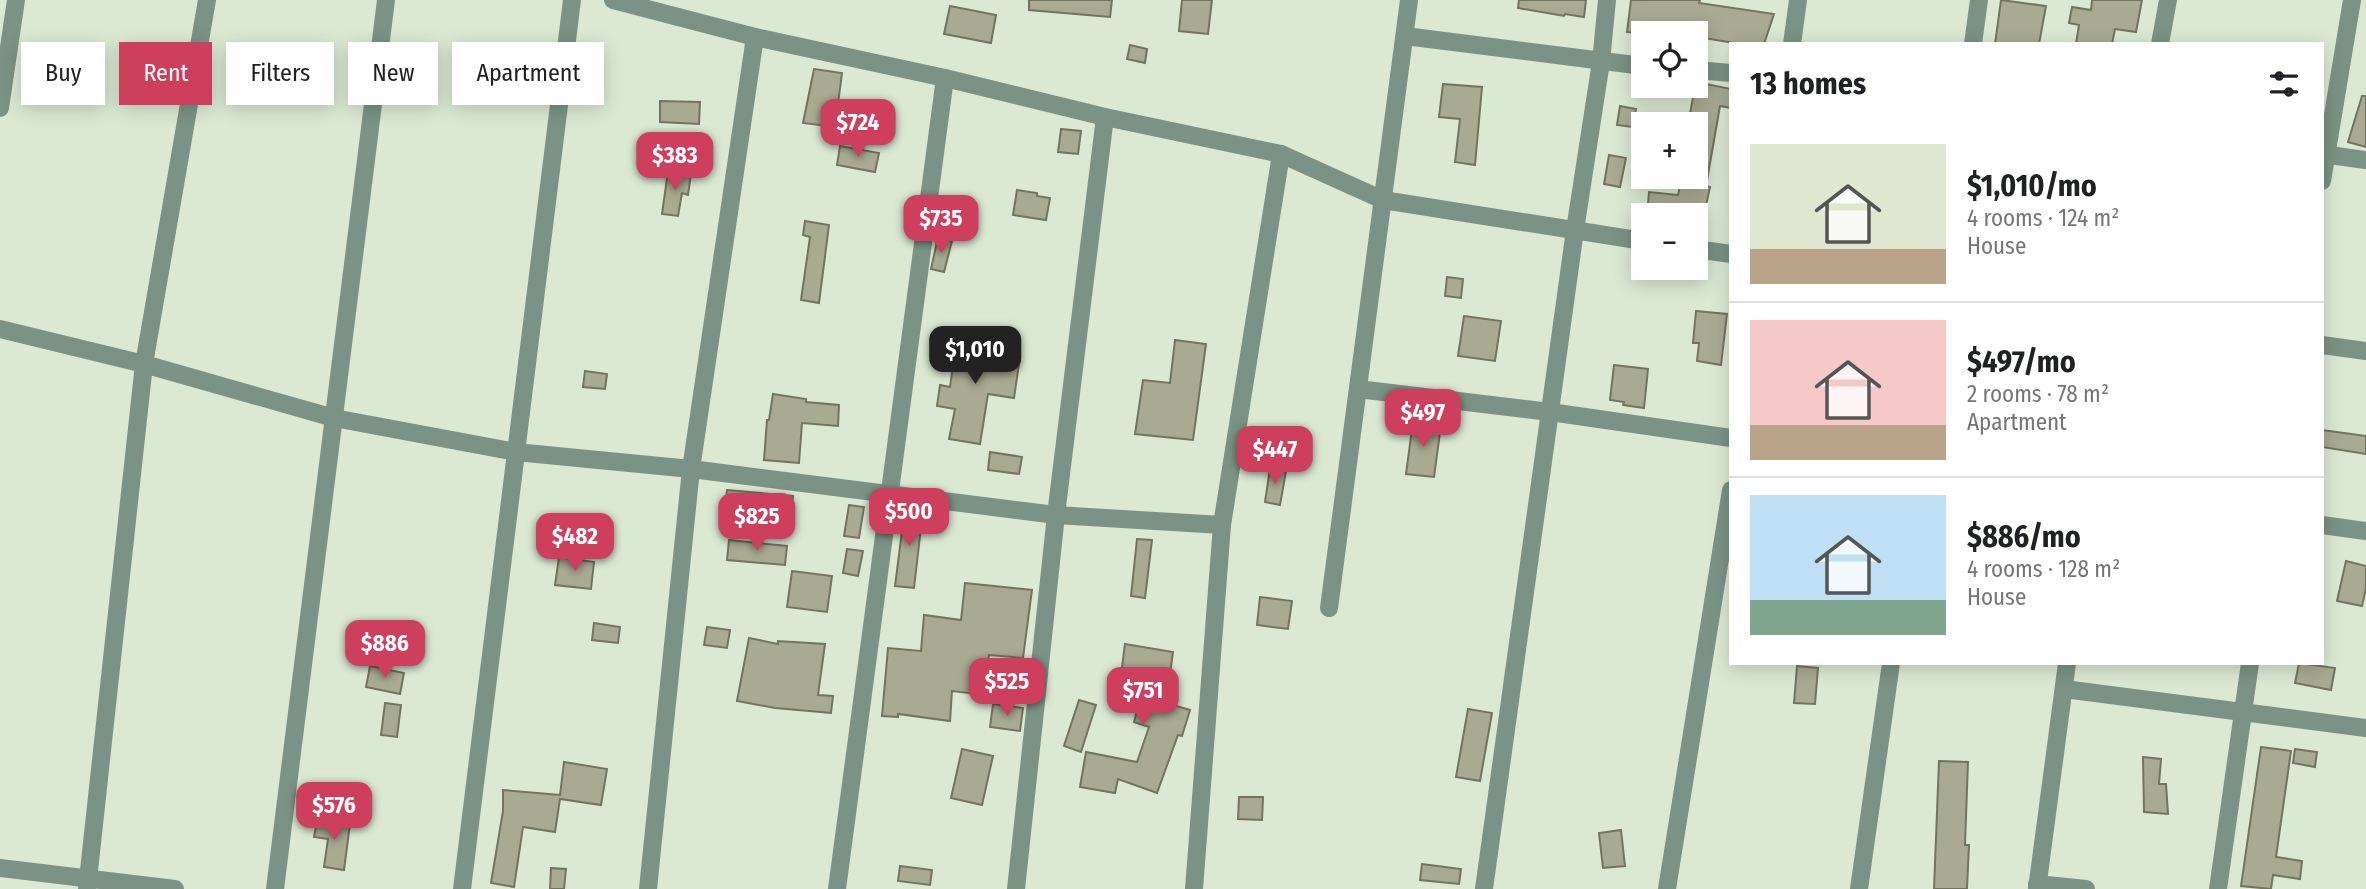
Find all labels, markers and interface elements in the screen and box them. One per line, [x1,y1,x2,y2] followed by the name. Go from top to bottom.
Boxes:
[1631,21,1708,280] map controls
[1631,21,1708,98] button: locate
[21,42,105,105] chip: Buy
[119,42,212,105] chip: Rent
[226,42,334,105] chip: Filters
[348,42,438,105] chip: New
[452,42,604,105] chip: Apartment
[2265,65,2303,103] icon: filters
[1750,66,1866,102] text: 13 homes
[817,100,899,159] pin: $724
[837,108,879,136] text: $724
[1631,112,1708,189] button: +
[634,132,716,192] pin: $383
[652,141,698,169] text: $383
[1967,168,2097,204] text: $1,010/mo
[1806,172,1890,256] icon: home
[900,196,982,255] pin: $735
[1631,203,1708,280] button: −
[919,204,963,232] text: $735
[1967,204,2119,232] text: 4 rooms · 124 m²
[1967,232,2026,260] text: House
[918,326,1032,386] pin: $1,010
[945,335,1005,363] text: $1,010
[1967,344,2076,380] text: $497/mo
[1806,348,1890,432] icon: home
[1967,380,2109,408] text: 2 rooms · 78 m²
[1382,390,1464,449] pin: $497
[1401,398,1445,426] text: $497
[1967,408,2067,436] text: Apartment
[1234,426,1316,486] pin: $447
[1253,435,1297,463] text: $447
[868,489,950,548] pin: $500
[716,494,798,553] pin: $825
[885,497,933,525] text: $500
[734,502,780,530] text: $825
[534,514,616,573] pin: $482
[1967,519,2081,555] text: $886/mo
[552,522,598,550] text: $482
[1806,523,1890,607] icon: home
[1967,555,2120,583] text: 4 rooms · 128 m²
[1967,583,2026,611] text: House
[344,620,426,680] pin: $886
[361,629,409,657] text: $886
[966,658,1048,718] pin: $525
[985,667,1029,695] text: $525
[1102,668,1184,727] pin: $751
[1123,676,1163,704] text: $751
[293,782,375,842] pin: $576
[312,791,356,819] text: $576

